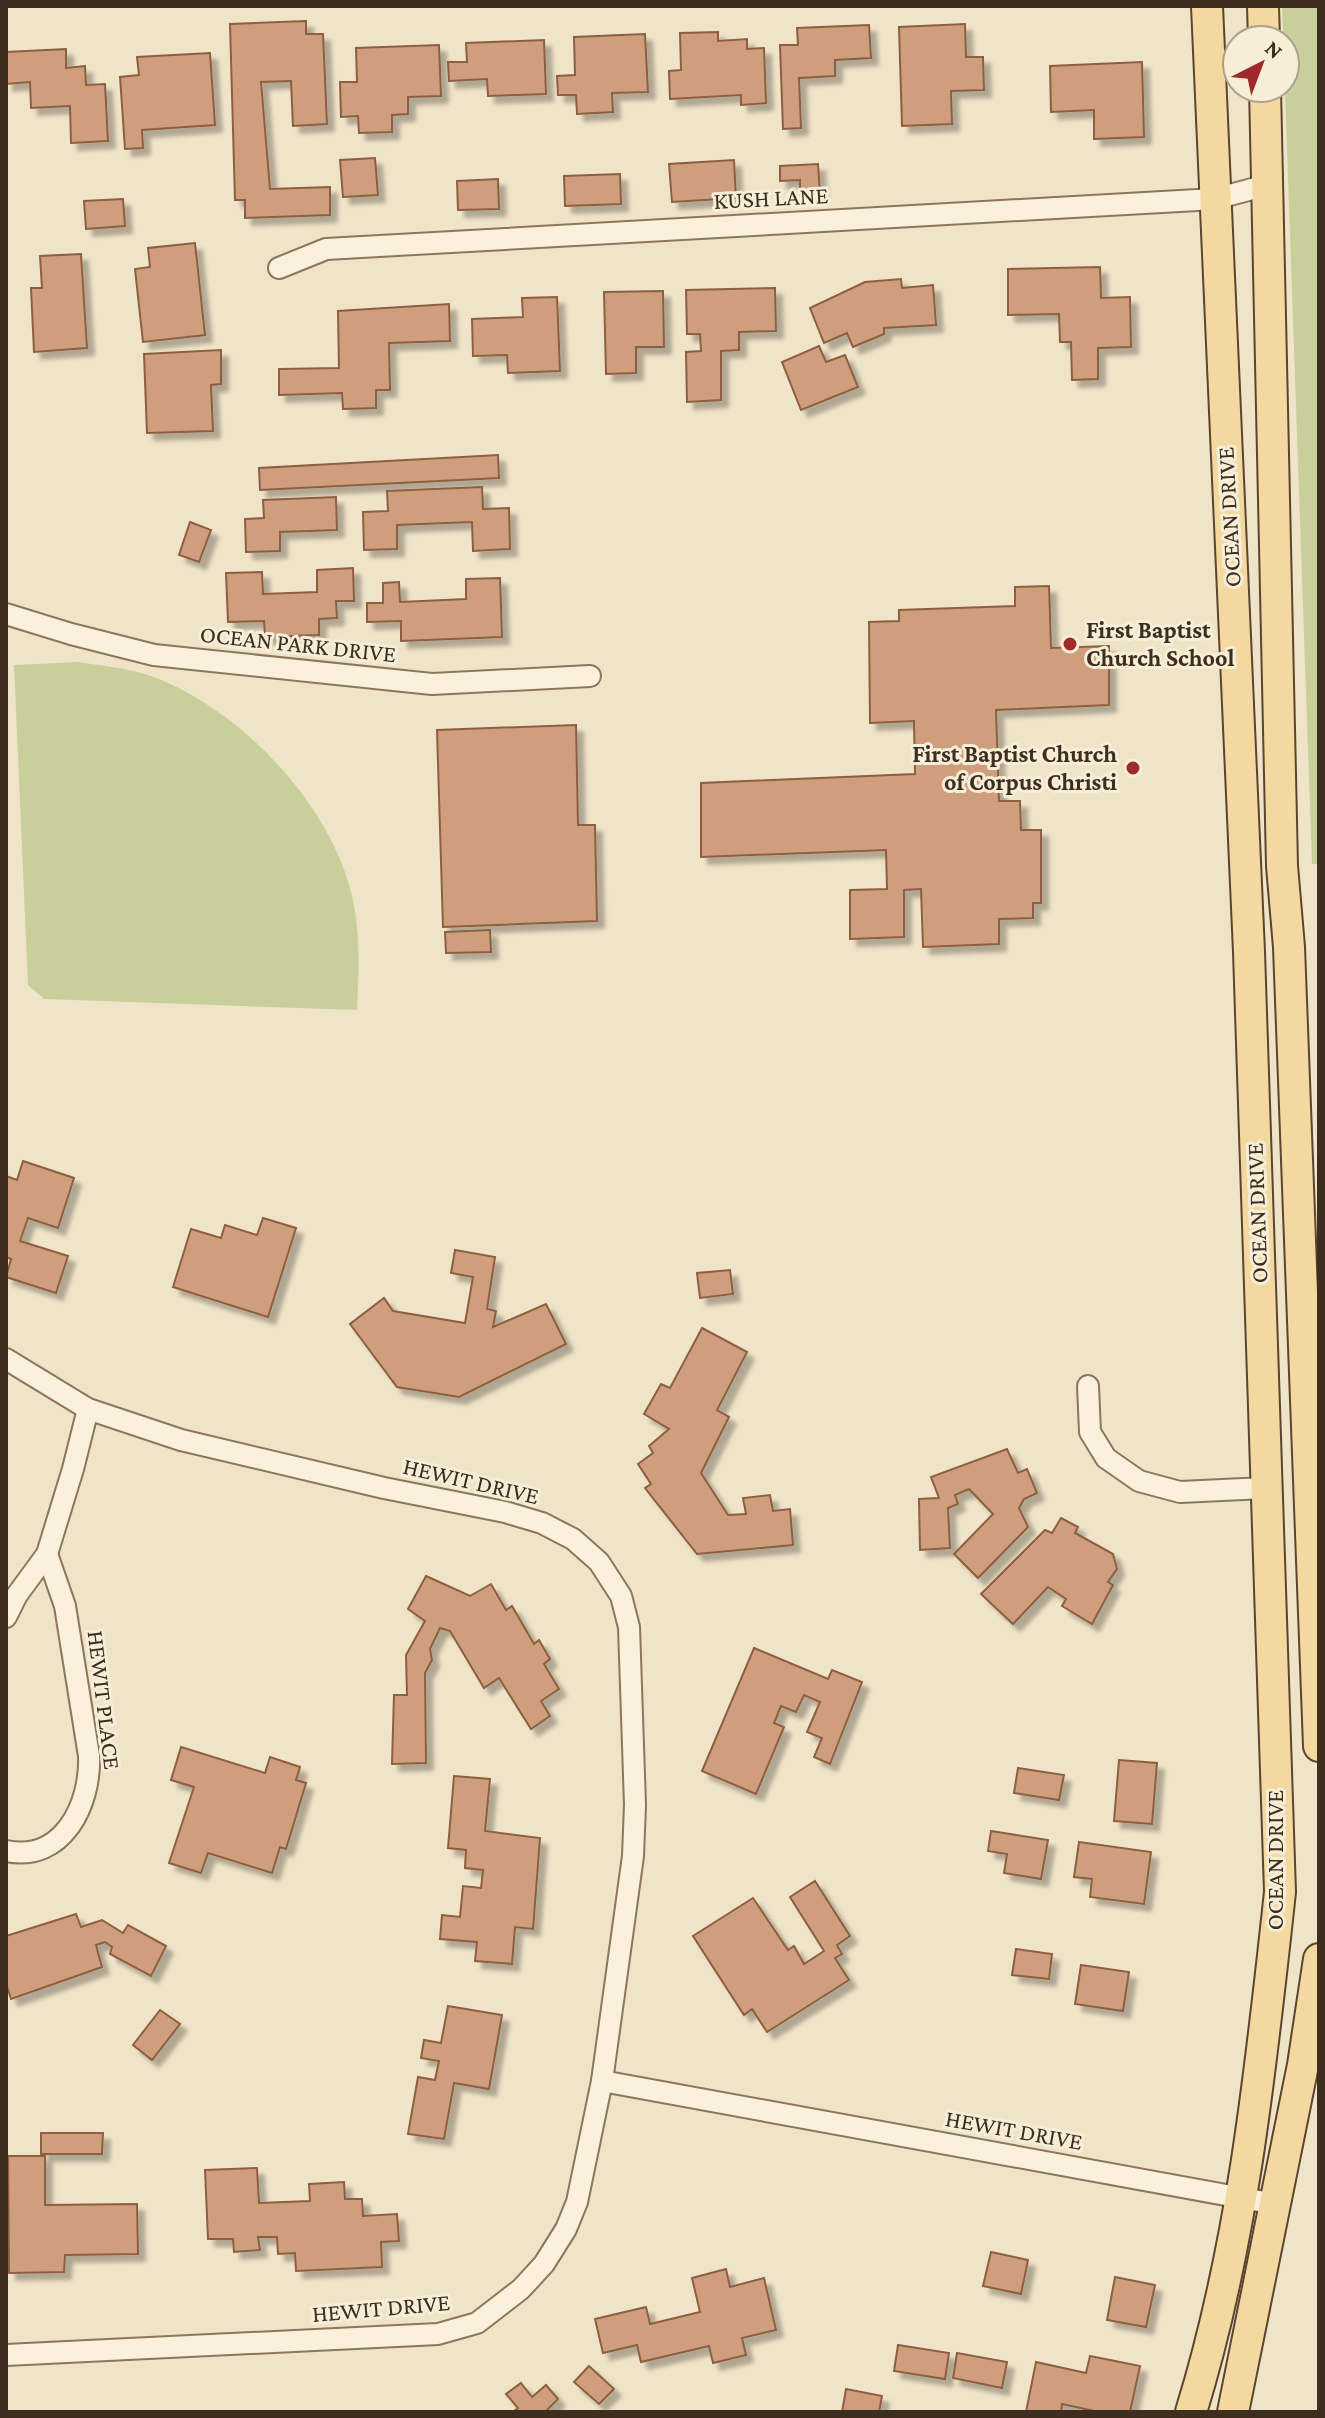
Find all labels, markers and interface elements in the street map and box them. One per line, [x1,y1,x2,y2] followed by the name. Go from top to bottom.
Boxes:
[1221,24,1301,104] north arrow
[1260,35,1288,64] text: N
[713,181,829,214] street label: KUSH LANE
[1211,446,1246,588] street label: OCEAN DRIVE
[1086,616,1234,671] place label: First Baptist Church School
[199,620,397,667] street label: OCEAN PARK DRIVE
[1061,635,1079,653] marker: First Baptist Church School
[912,740,1117,795] place label: First Baptist Church of Corpus Christi
[1124,759,1142,777] marker: First Baptist Church of Corpus Christi
[1241,1142,1272,1284] street label: OCEAN DRIVE
[401,1452,542,1509] street label: HEWIT DRIVE
[83,1629,126,1771] street label: HEWIT PLACE
[1261,1790,1288,1930] street label: OCEAN DRIVE
[943,2104,1085,2155] street label: HEWIT DRIVE
[311,2288,451,2327] street label: HEWIT DRIVE

